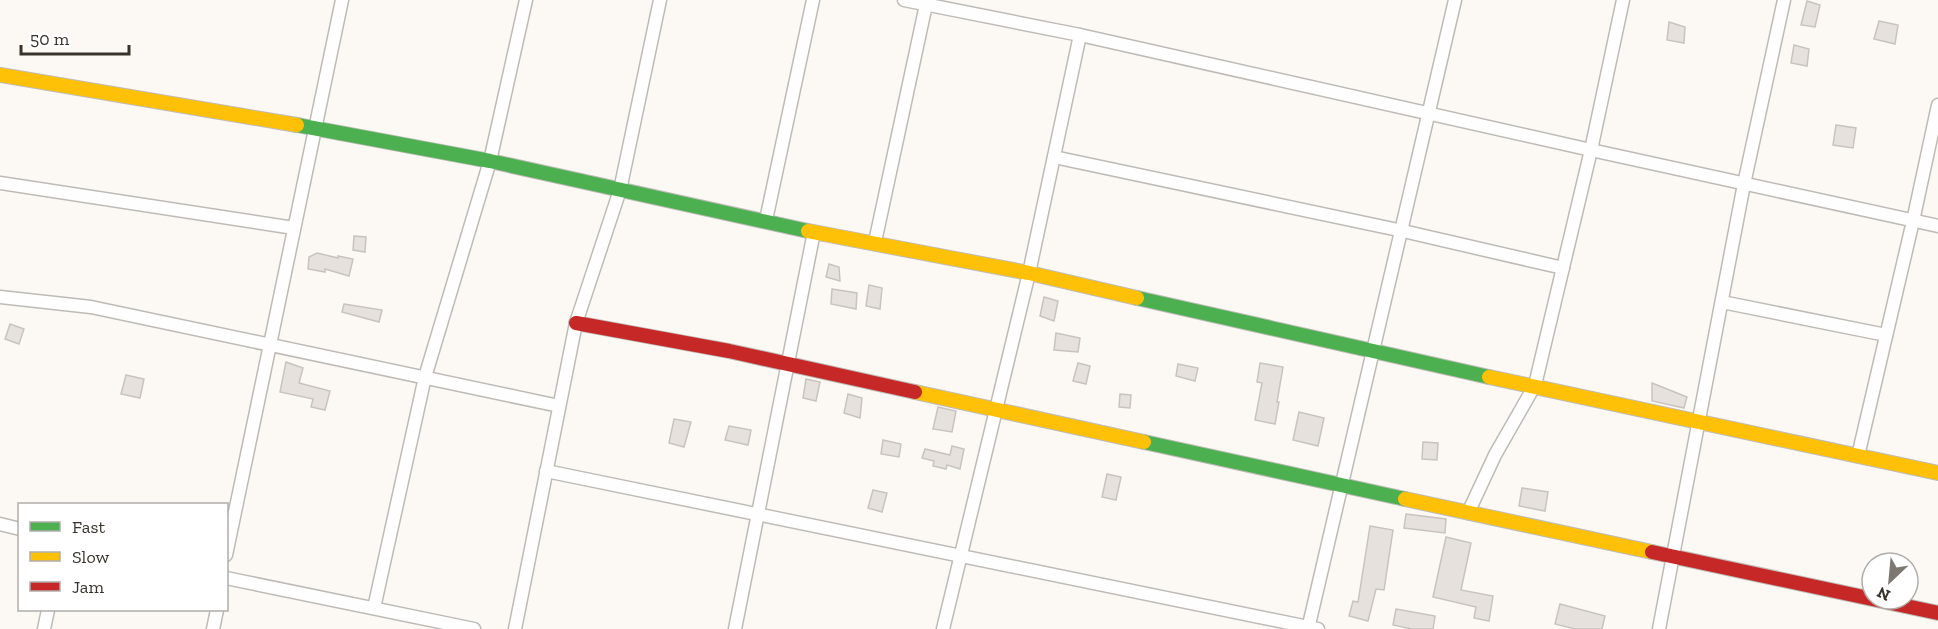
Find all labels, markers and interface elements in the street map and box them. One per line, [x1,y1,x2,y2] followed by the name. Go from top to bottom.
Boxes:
[21,18,129,56] scale bar
[30,28,70,50] text: 50 m
[18,503,228,611] legend
[72,516,105,538] text: Fast
[72,546,109,568] text: Slow
[1860,551,1920,611] north arrow
[72,576,104,598] text: Jam
[1874,583,1893,605] text: N

